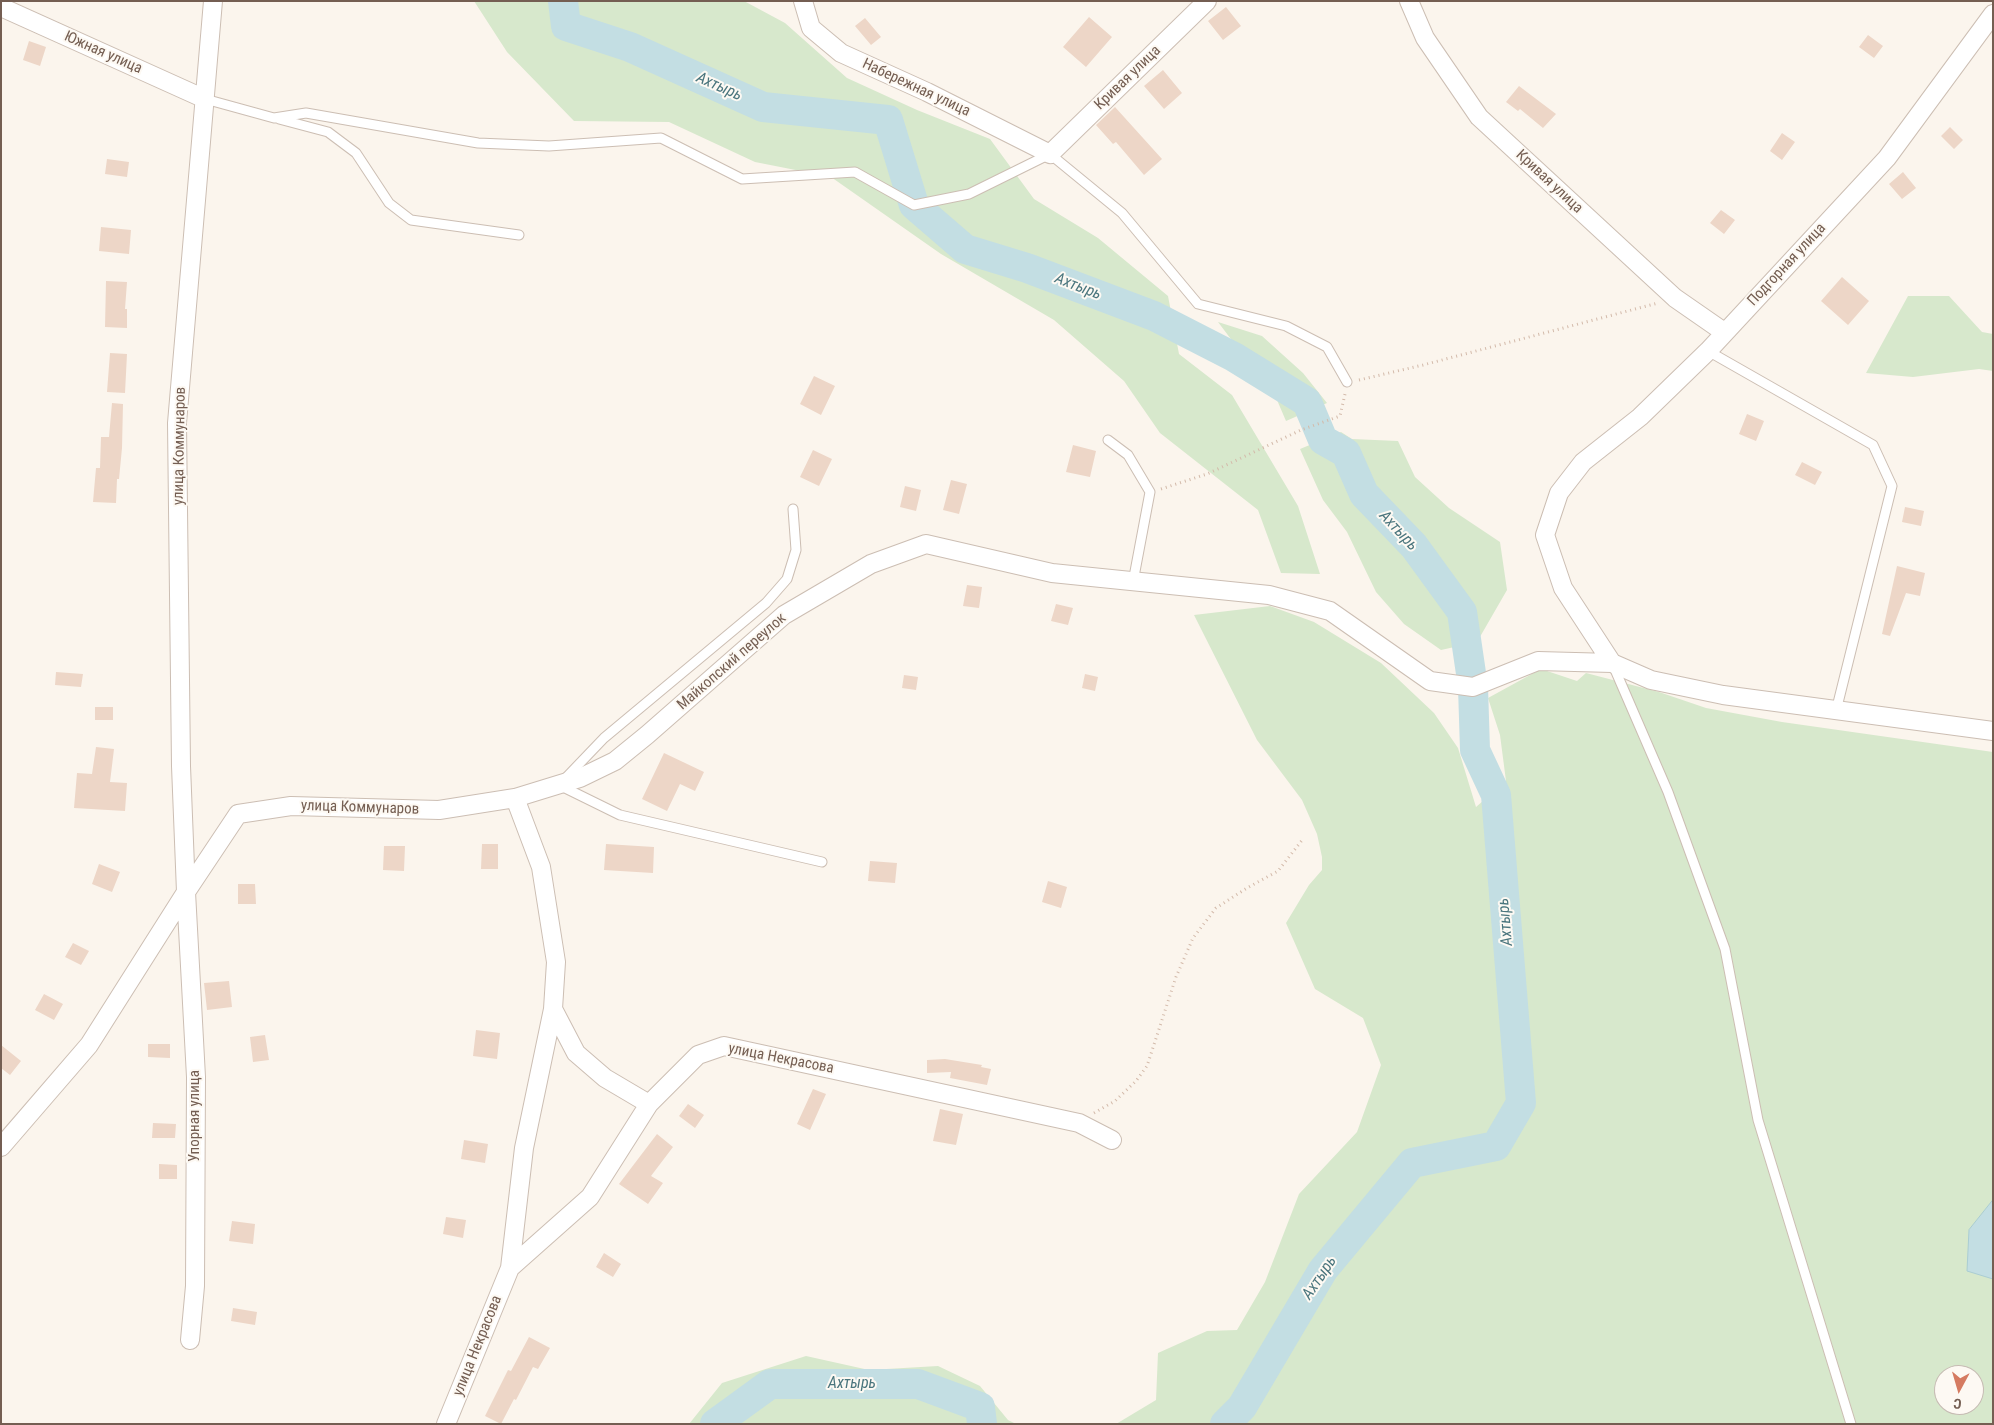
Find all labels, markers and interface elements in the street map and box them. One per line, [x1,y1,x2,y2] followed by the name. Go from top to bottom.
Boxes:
[61,28,145,78] street label: Южная улица
[1091,42,1165,114] street label: Кривая улица
[859,55,973,121] street label: Набережная улица
[693,68,745,106] water label: Ахтырь
[1512,146,1586,218] street label: Кривая улица
[1744,220,1830,310] street label: Подгорная улица
[1052,269,1104,305] water label: Ахтырь
[170,387,190,505] street label: улица Коммунаров
[1375,507,1421,555] water label: Ахтырь
[674,610,790,714] street label: Майкопский переулок
[301,797,419,819] street label: улица Коммунаров
[1494,897,1518,947] water label: Ахтырь
[727,1040,835,1078] street label: улица Некрасова
[186,1070,204,1162] street label: Упорная улица
[1299,1253,1341,1303] water label: Ахтырь
[450,1293,506,1399] street label: улица Некрасова
[1934,1365,1984,1415] north arrow
[828,1374,876,1394] water label: Ахтырь
[1953,1396,1962,1412] text: С

